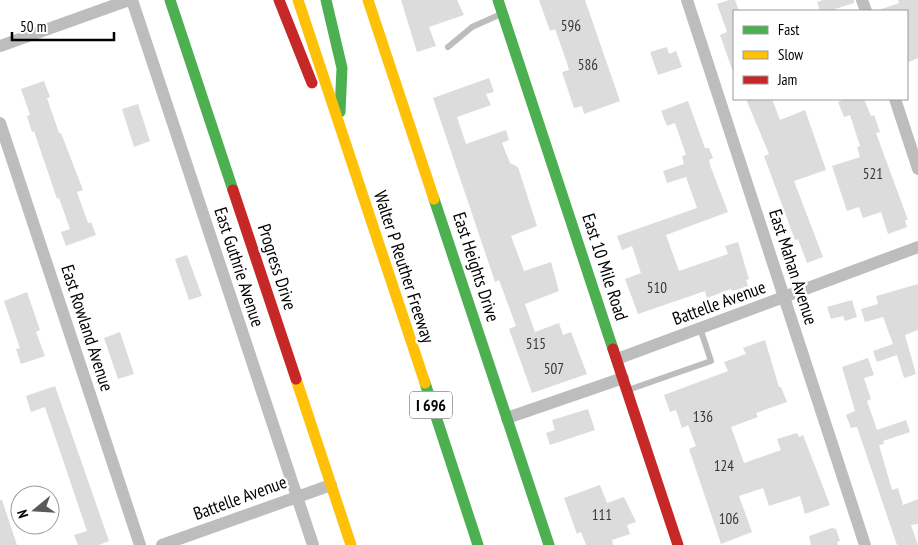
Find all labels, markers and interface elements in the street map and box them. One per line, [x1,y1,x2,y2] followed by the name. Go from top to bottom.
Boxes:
[12,10,115,42] scale bar
[733,10,908,100] legend
[561,16,581,35] house number: 596
[20,17,46,36] text: 50 m
[778,20,799,39] text: Fast
[778,45,803,64] text: Slow
[578,55,598,74] house number: 586
[777,70,797,89] text: Jam
[863,164,883,183] house number: 521
[369,188,440,346] street label: Walter P Reuther Freeway
[209,204,270,330] street label: East Guthrie Avenue
[764,206,823,328] street label: East Mahan Avenue
[448,209,505,325] street label: East Heights Drive
[577,210,634,323] street label: East 10 Mile Road
[253,221,302,313] street label: Progress Drive
[56,262,119,394] street label: East Rowland Avenue
[669,275,769,330] street label: Battelle Avenue
[647,278,667,297] house number: 510
[526,334,546,353] house number: 515
[544,359,564,378] house number: 507
[410,392,452,418] road number: I 696
[693,407,713,426] house number: 136
[714,456,734,475] house number: 124
[190,470,290,525] street label: Battelle Avenue
[10,485,60,535] north arrow
[592,505,612,524] house number: 111
[13,508,32,520] text: N
[719,509,739,528] house number: 106

